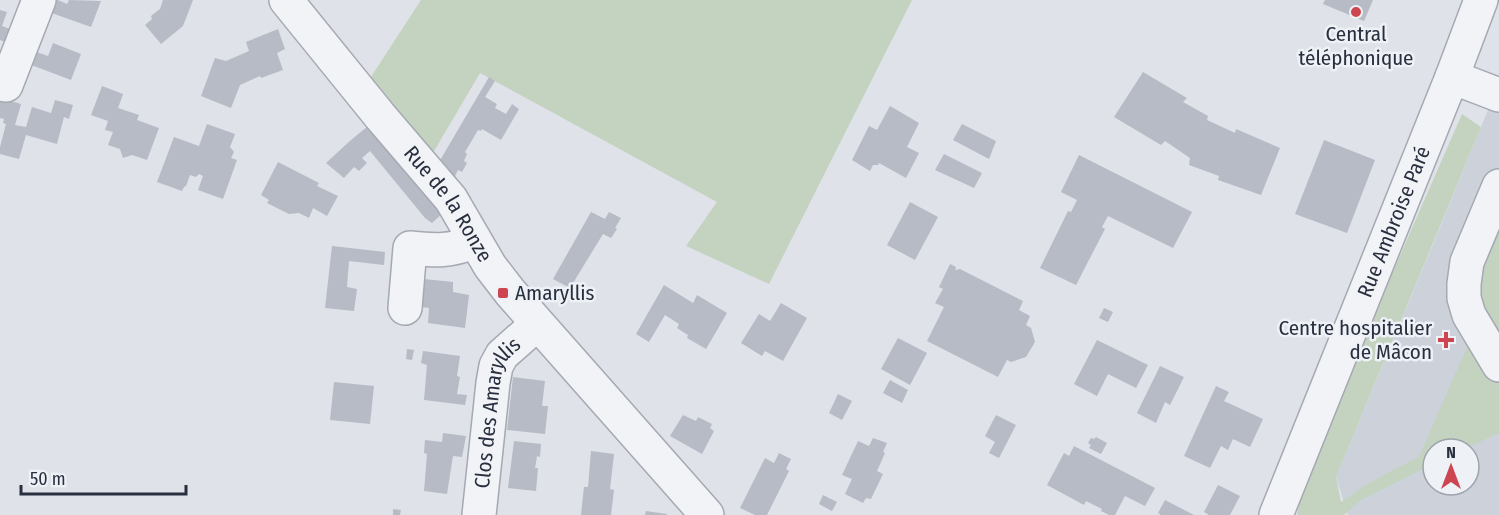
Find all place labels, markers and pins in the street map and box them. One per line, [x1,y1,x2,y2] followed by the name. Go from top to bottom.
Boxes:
[1349,5,1363,19] marker: Central téléphonique
[1299,21,1414,71] place label: Central téléphonique
[515,280,595,306] place label: Amaryllis
[496,286,510,300] marker: Amaryllis
[1279,315,1433,365] place label: Centre hospitalier de Mâcon
[1437,331,1455,349] marker: Centre hospitalier de Mâcon

